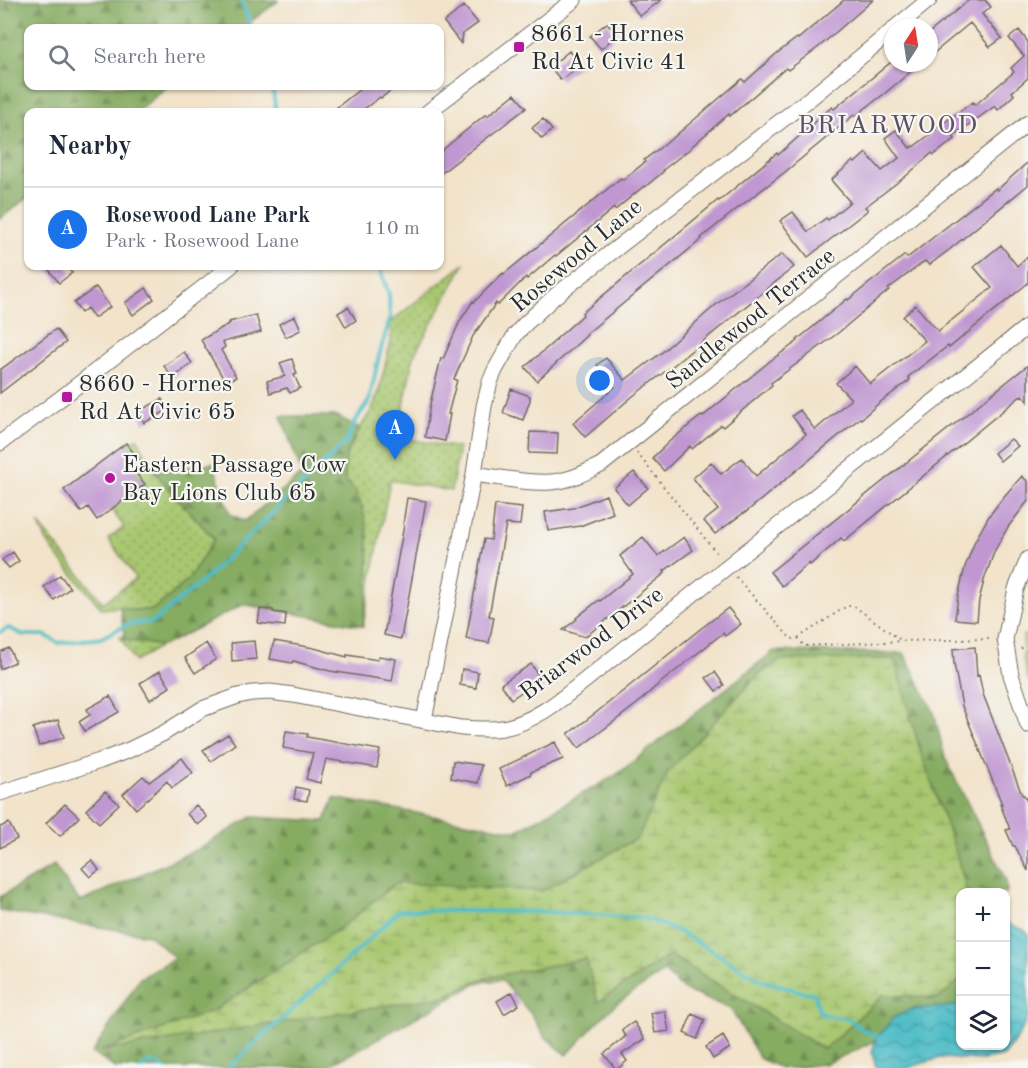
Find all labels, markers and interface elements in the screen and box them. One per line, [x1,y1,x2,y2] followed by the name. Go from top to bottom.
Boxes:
[884,18,938,72] north arrow
[531,23,688,75] place label: 8661 - Hornes Rd At Civic 41
[24,24,444,90] search box
[512,40,526,54] marker: 8661 - Hornes Rd At Civic 41
[45,41,78,74] icon: search
[93,46,206,68] text: Search here
[797,113,979,139] district label: BRIARWOOD
[48,134,132,160] text: Nearby
[507,195,647,318] street label: Rosewood Lane
[105,205,310,227] text: Rosewood Lane Park
[60,219,75,239] text: A
[364,219,420,239] text: 110 m
[105,232,299,252] text: Park · Rosewood Lane
[662,244,840,395] street label: Sandlewood Terrace
[585,366,614,395] your location
[79,373,236,425] place label: 8660 - Hornes Rd At Civic 65
[60,390,74,404] marker: 8660 - Hornes Rd At Civic 65
[376,410,414,460] pin: A
[122,454,347,506] place label: Eastern Passage Cow Bay Lions Club 65
[103,471,117,485] marker: Eastern Passage Cow Bay Lions Club 65
[516,583,668,706] street label: Briarwood Drive
[956,888,1010,1050] map controls
[956,888,1010,942] button: +
[956,942,1010,996] button: −
[956,996,1010,1050] button: layers

